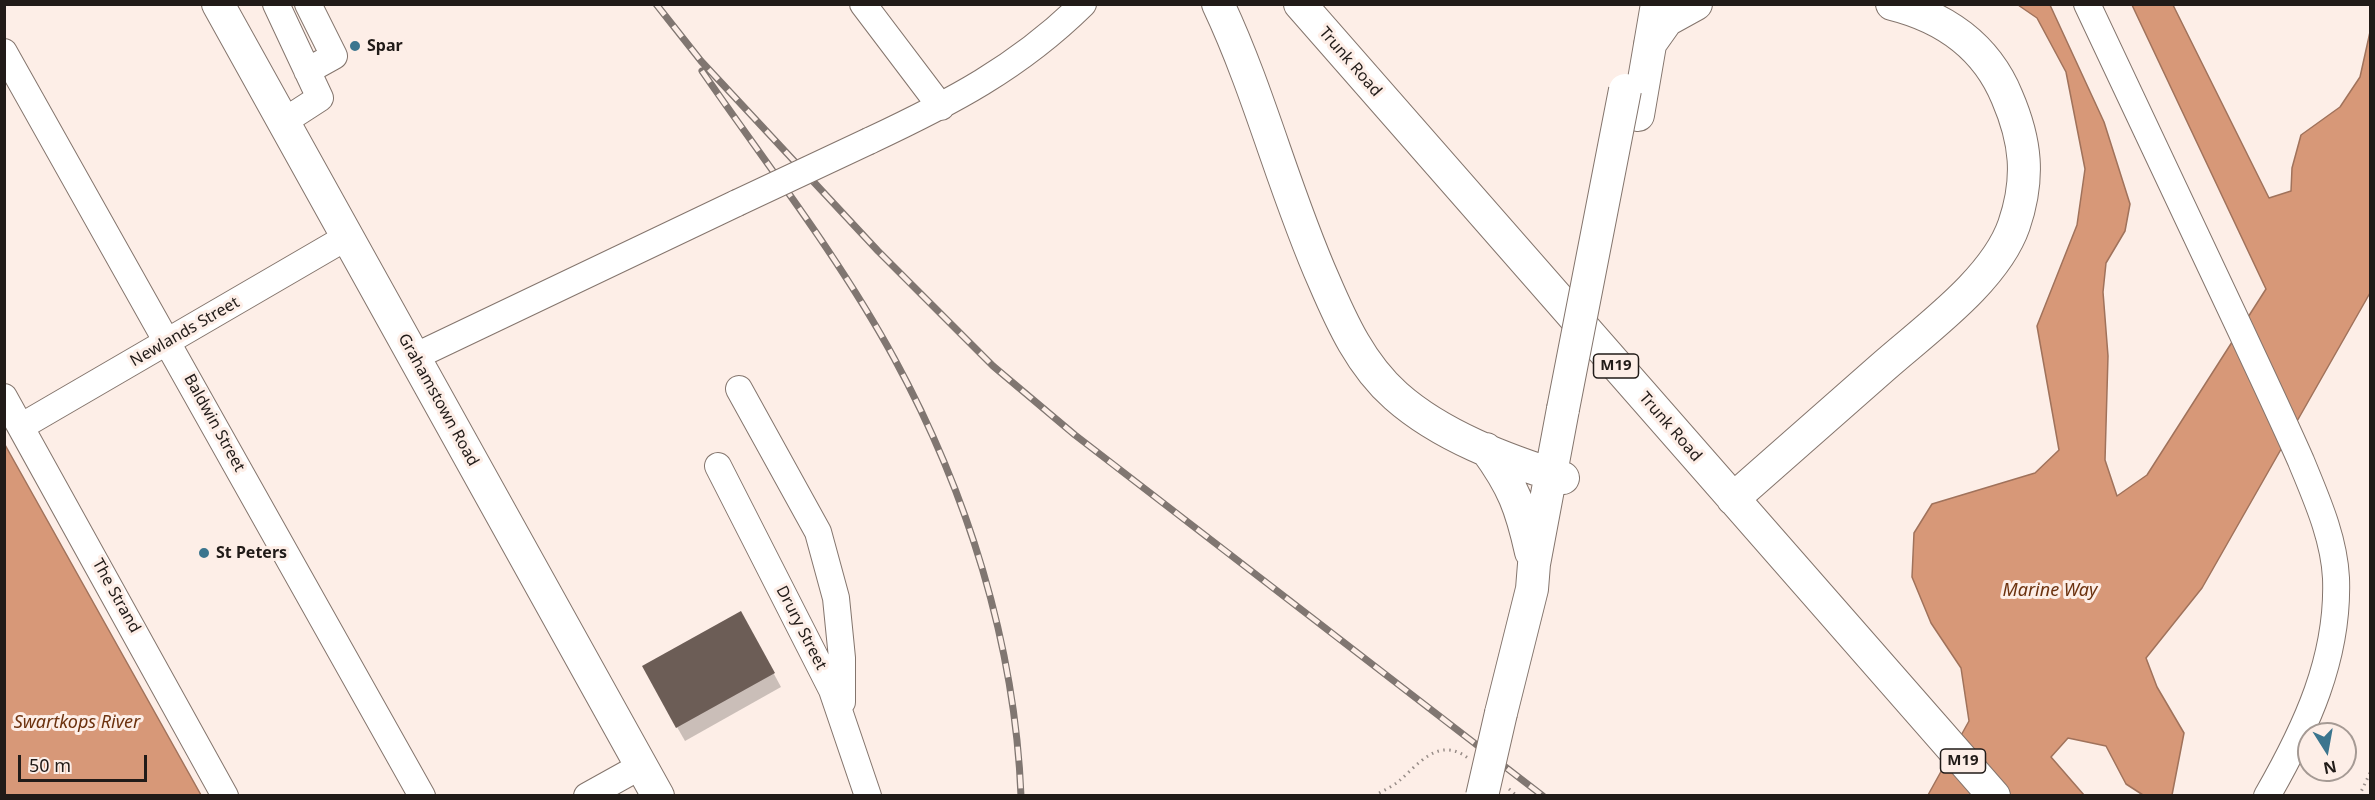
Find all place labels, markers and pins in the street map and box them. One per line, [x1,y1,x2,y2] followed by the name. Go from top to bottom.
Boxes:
[367,36,403,56] place label: Spar
[348,39,362,53] marker: Spar
[216,543,287,563] place label: St Peters
[197,546,211,560] marker: St Peters

